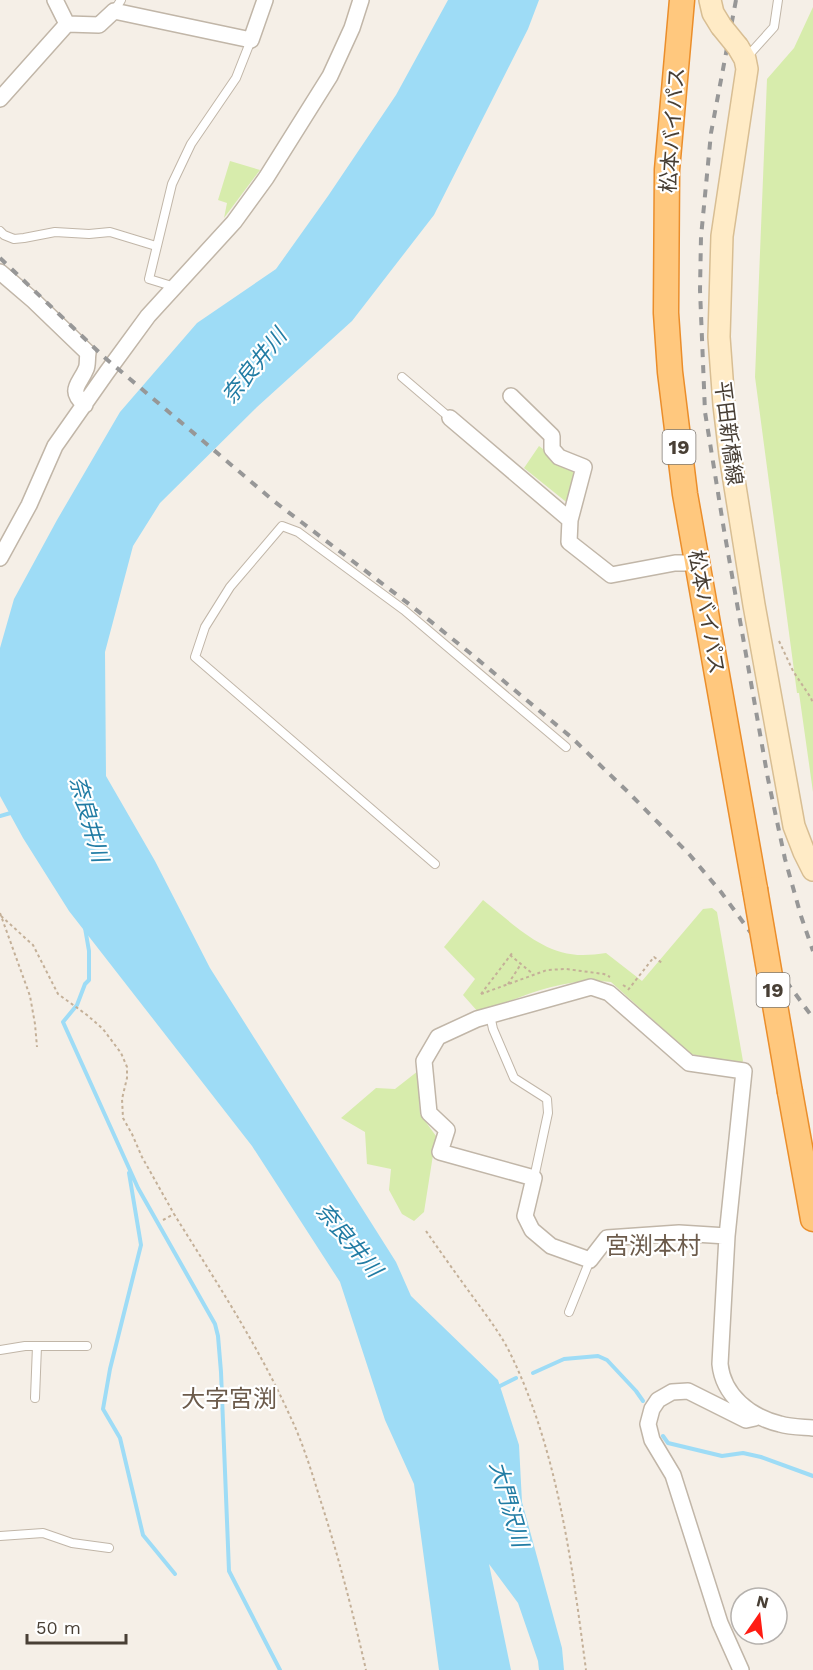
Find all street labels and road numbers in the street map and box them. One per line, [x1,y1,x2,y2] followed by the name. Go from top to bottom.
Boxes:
[655,66,689,194] street label: 松本バイパス
[710,379,748,487] street label: 平田新橋線
[662,430,696,464] road number: 19
[684,548,730,676] street label: 松本バイパス
[756,973,790,1007] road number: 19

